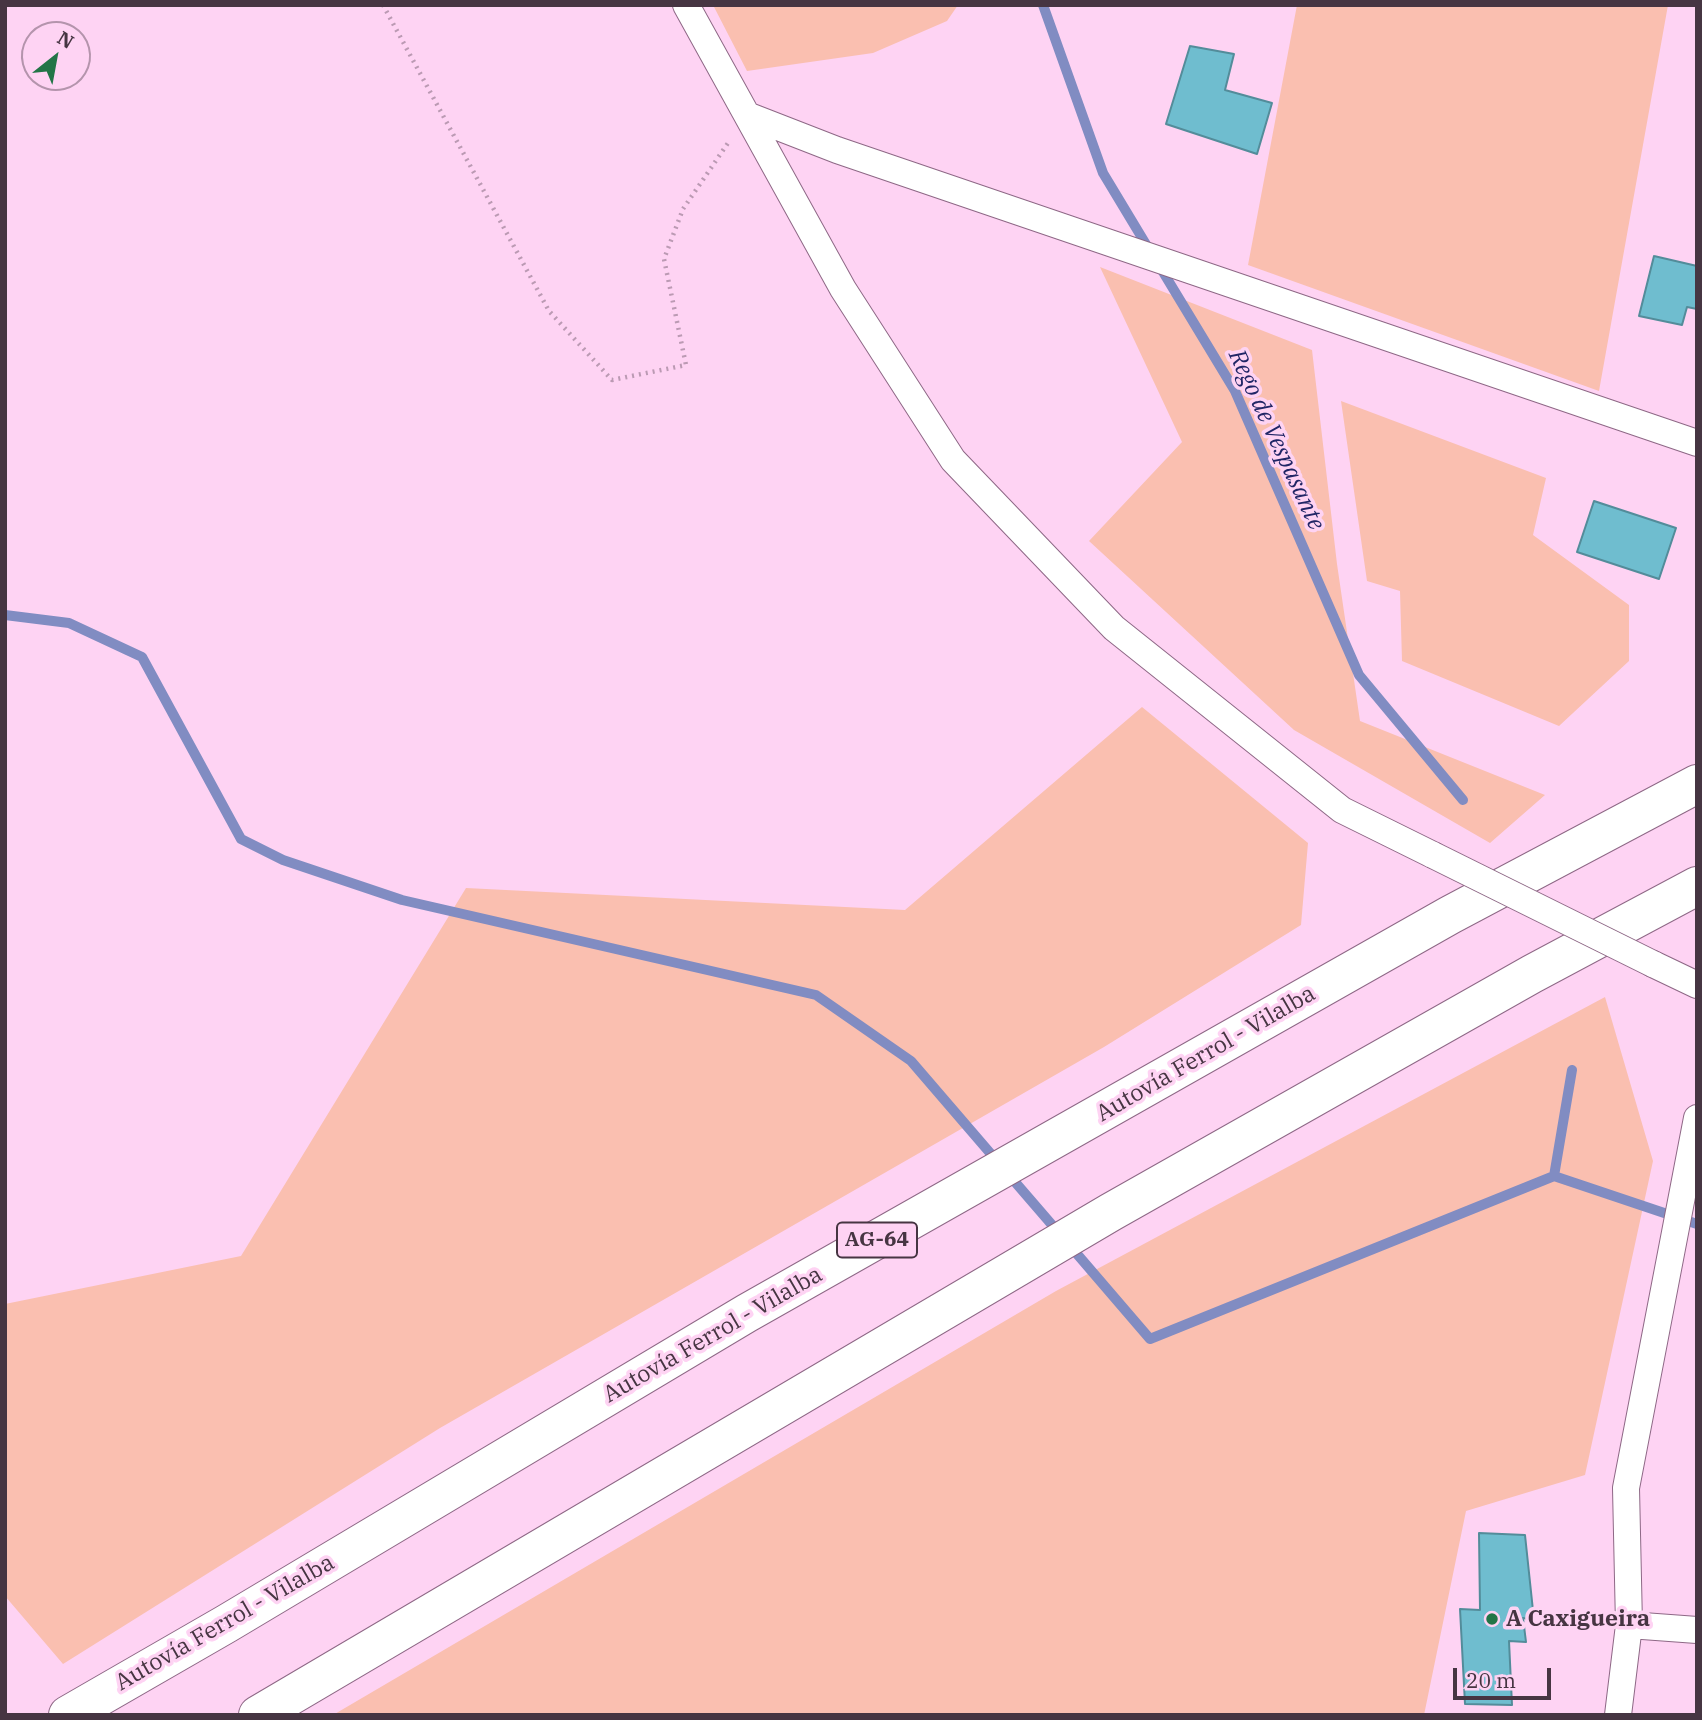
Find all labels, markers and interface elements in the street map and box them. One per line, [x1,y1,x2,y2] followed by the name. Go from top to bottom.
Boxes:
[21,21,91,91] north arrow
[53,26,78,54] text: N
[1222,345,1330,535] water label: Rego de Vespasante
[1091,980,1321,1128] street label: Autovía Ferrol - Vilalba
[837,1222,917,1258] road number: AG-64
[598,1261,828,1409] street label: Autovía Ferrol - Vilalba
[110,1549,340,1697] street label: Autovía Ferrol - Vilalba
[1506,1605,1650,1633] place label: A Caxigueira
[1484,1611,1500,1627] marker: A Caxigueira
[1457,1654,1555,1698] scale bar
[1466,1666,1516,1694] text: 20 m

